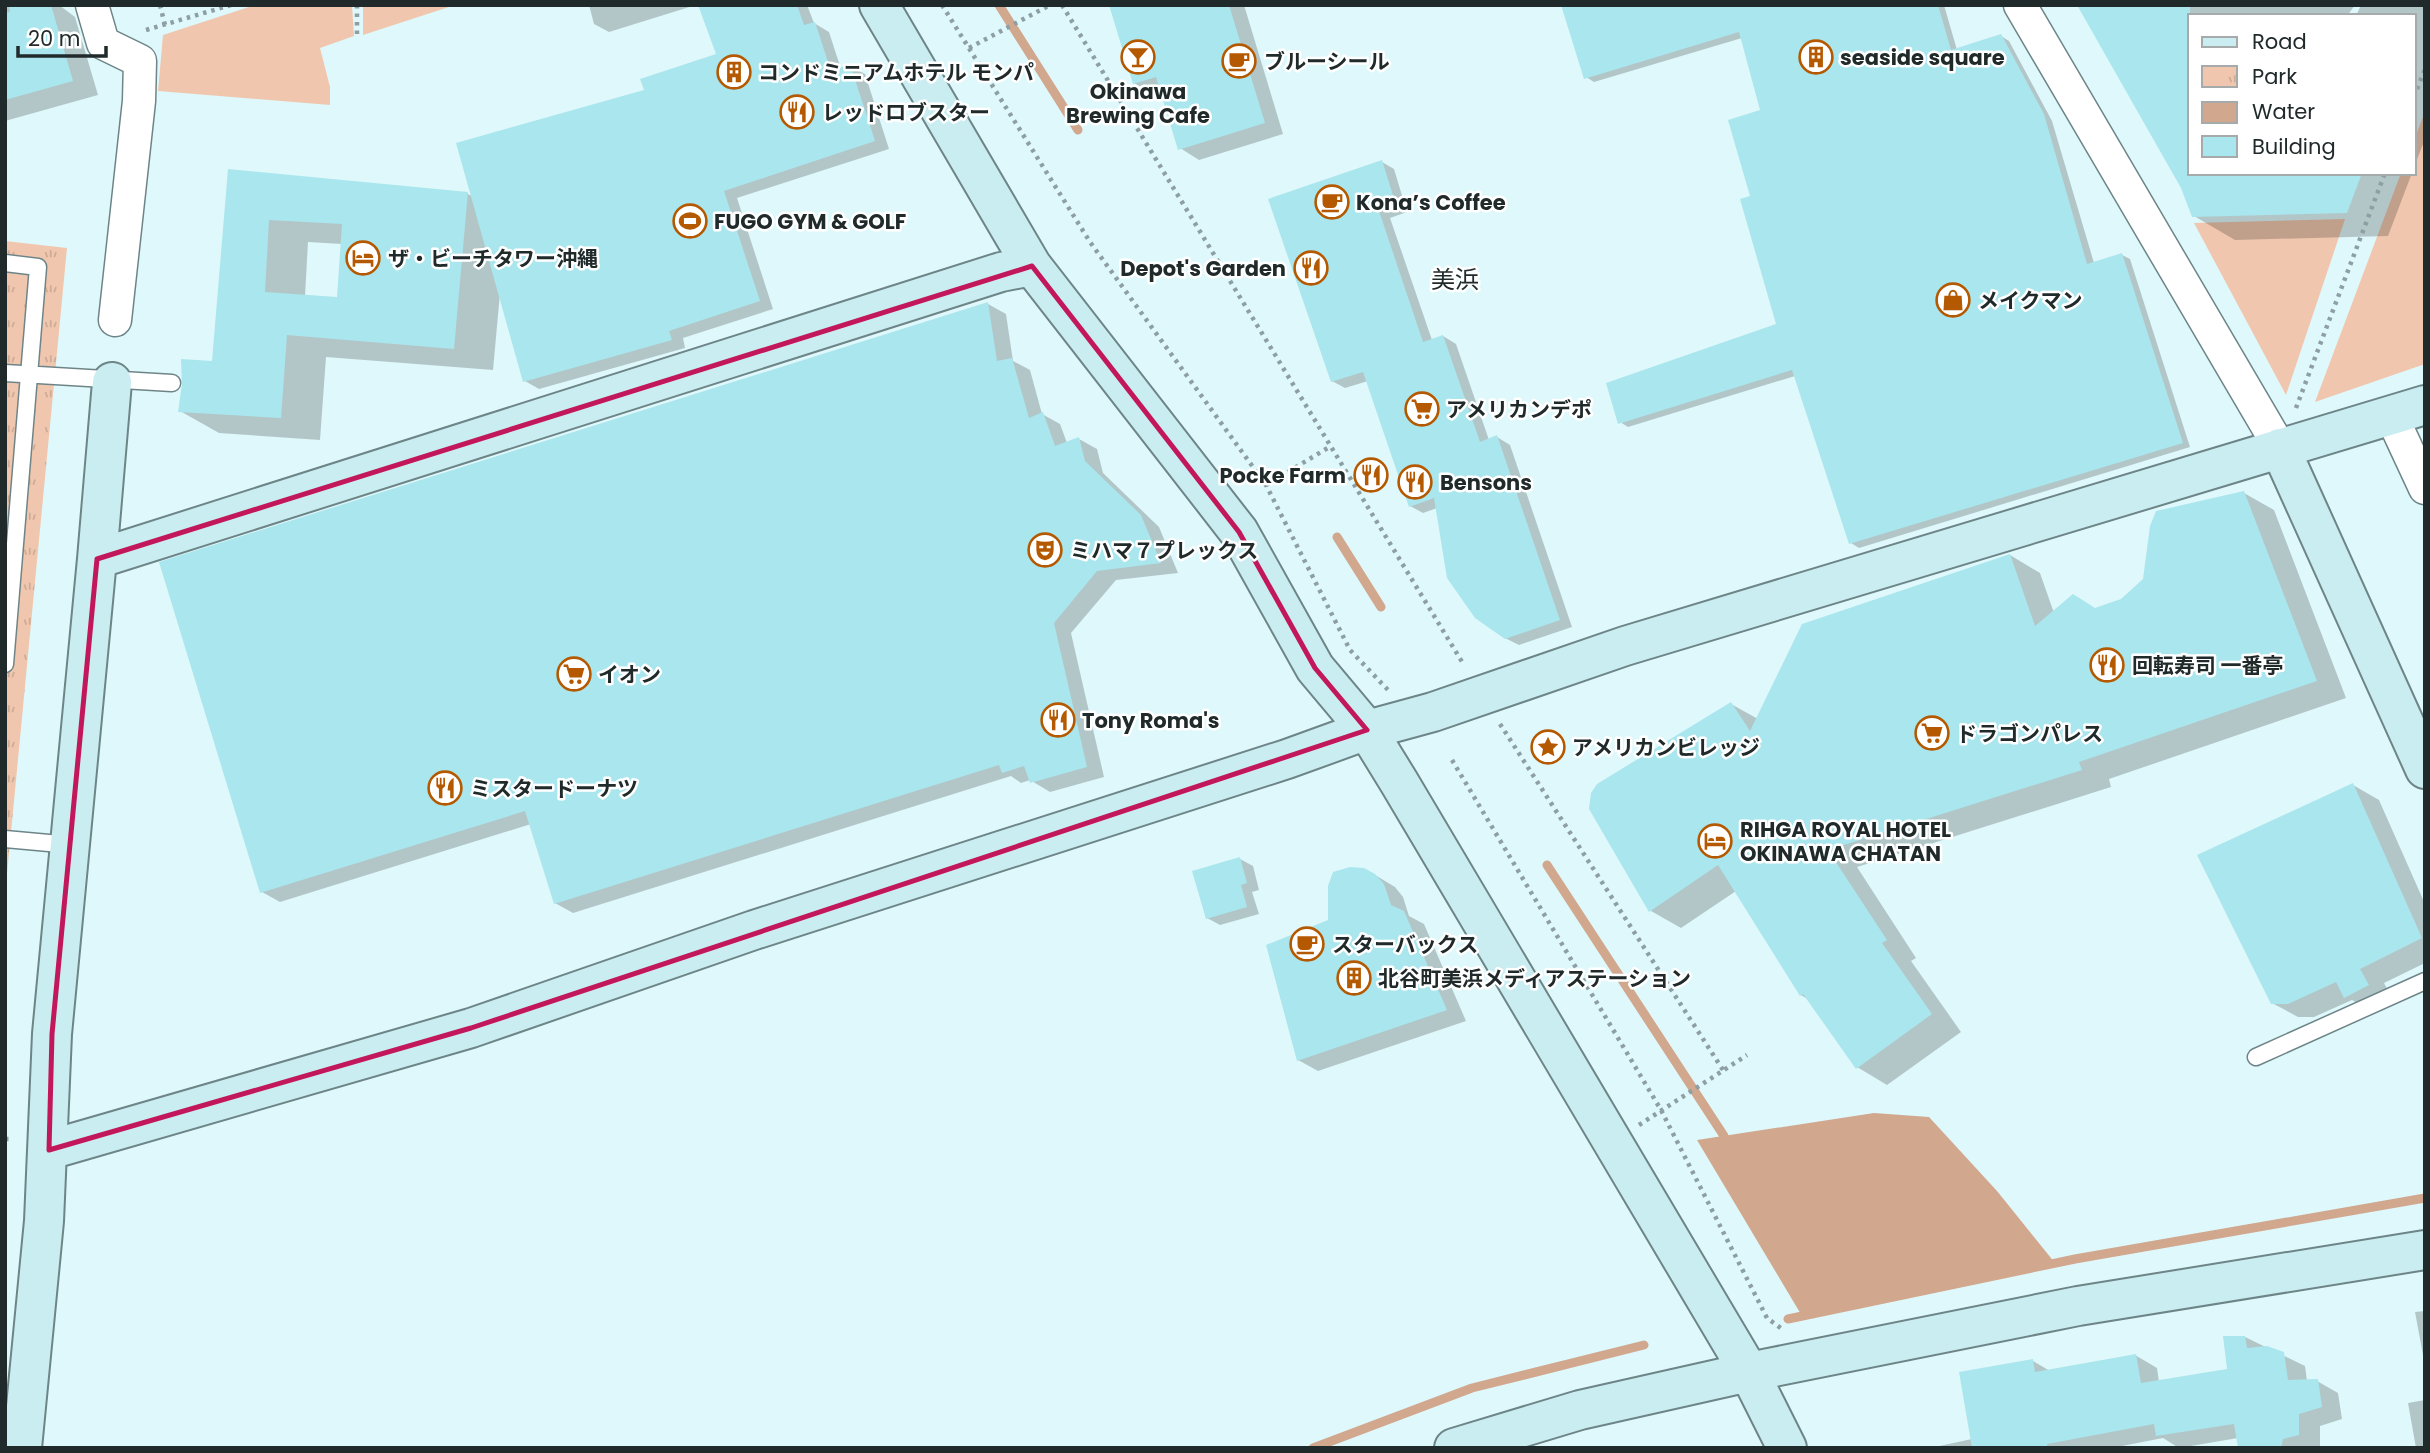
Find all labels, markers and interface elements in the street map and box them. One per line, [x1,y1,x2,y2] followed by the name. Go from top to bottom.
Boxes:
[18,14,105,58] scale bar
[2188,14,2416,175] legend
[28,24,81,53] text: 20 m
[2252,27,2307,56] text: Road
[1119,38,1157,76] bar icon: Okinawa Brewing Cafe
[1797,38,1835,76] building icon: seaside square
[1220,42,1258,80] cafe icon: ブルーシール
[1840,43,2005,72] place label: seaside square
[1264,47,1390,76] place label: ブルーシール
[715,53,753,91] building icon: コンドミニアムホテル モンパ
[758,58,1034,87] place label: コンドミニアムホテル モンパ
[2252,62,2297,91] text: Park
[1066,77,1210,130] place label: Okinawa Brewing Cafe
[778,93,816,131] restaurant icon: レッドロブスター
[2252,97,2315,126] text: Water
[822,98,990,127] place label: レッドロブスター
[2252,132,2336,161] text: Building
[1313,183,1351,221] cafe icon: Kona’s Coffee
[1356,188,1506,217] place label: Kona’s Coffee
[671,202,709,240] sports icon: FUGO GYM & GOLF
[714,207,906,236] place label: FUGO GYM & GOLF
[344,239,382,277] hotel icon: ザ・ビーチタワー沖縄
[388,244,598,273] place label: ザ・ビーチタワー沖縄
[1292,249,1330,287] restaurant icon: Depot's Garden
[1120,254,1286,283] place label: Depot's Garden
[1431,263,1479,296] district label: 美浜
[1934,281,1972,319] shop icon: メイクマン
[1978,286,2083,315] place label: メイクマン
[1403,390,1441,428] supermarket icon: アメリカンデポ
[1446,395,1592,424] place label: アメリカンデポ
[1352,456,1390,494] restaurant icon: Pocke Farm
[1219,461,1346,490] place label: Pocke Farm
[1396,463,1434,501] restaurant icon: Bensons
[1440,468,1532,497] place label: Bensons
[1026,531,1064,569] theatre icon: ミハマ７プレックス
[1070,536,1258,565] place label: ミハマ７プレックス
[2088,646,2126,684] restaurant icon: 回転寿司 一番亭
[2132,651,2283,680] place label: 回転寿司 一番亭
[555,655,593,693] supermarket icon: イオン
[598,660,661,689] place label: イオン
[1039,701,1077,739] restaurant icon: Tony Roma's
[1082,706,1220,735] place label: Tony Roma's
[1913,714,1951,752] supermarket icon: ドラゴンパレス
[1956,719,2103,748] place label: ドラゴンパレス
[1529,728,1567,766] place icon: アメリカンビレッジ
[1572,733,1760,762] place label: アメリカンビレッジ
[426,769,464,807] restaurant icon: ミスタードーナツ
[470,774,638,803] place label: ミスタードーナツ
[1740,815,1951,868] place label: RIHGA ROYAL HOTEL OKINAWA CHATAN
[1696,822,1734,860] hotel icon: RIHGA ROYAL HOTEL OKINAWA CHATAN
[1288,925,1326,963] cafe icon: スターバックス
[1332,930,1478,959] place label: スターバックス
[1335,959,1373,997] building icon: 北谷町美浜メディアステーション
[1378,964,1691,993] place label: 北谷町美浜メディアステーション

